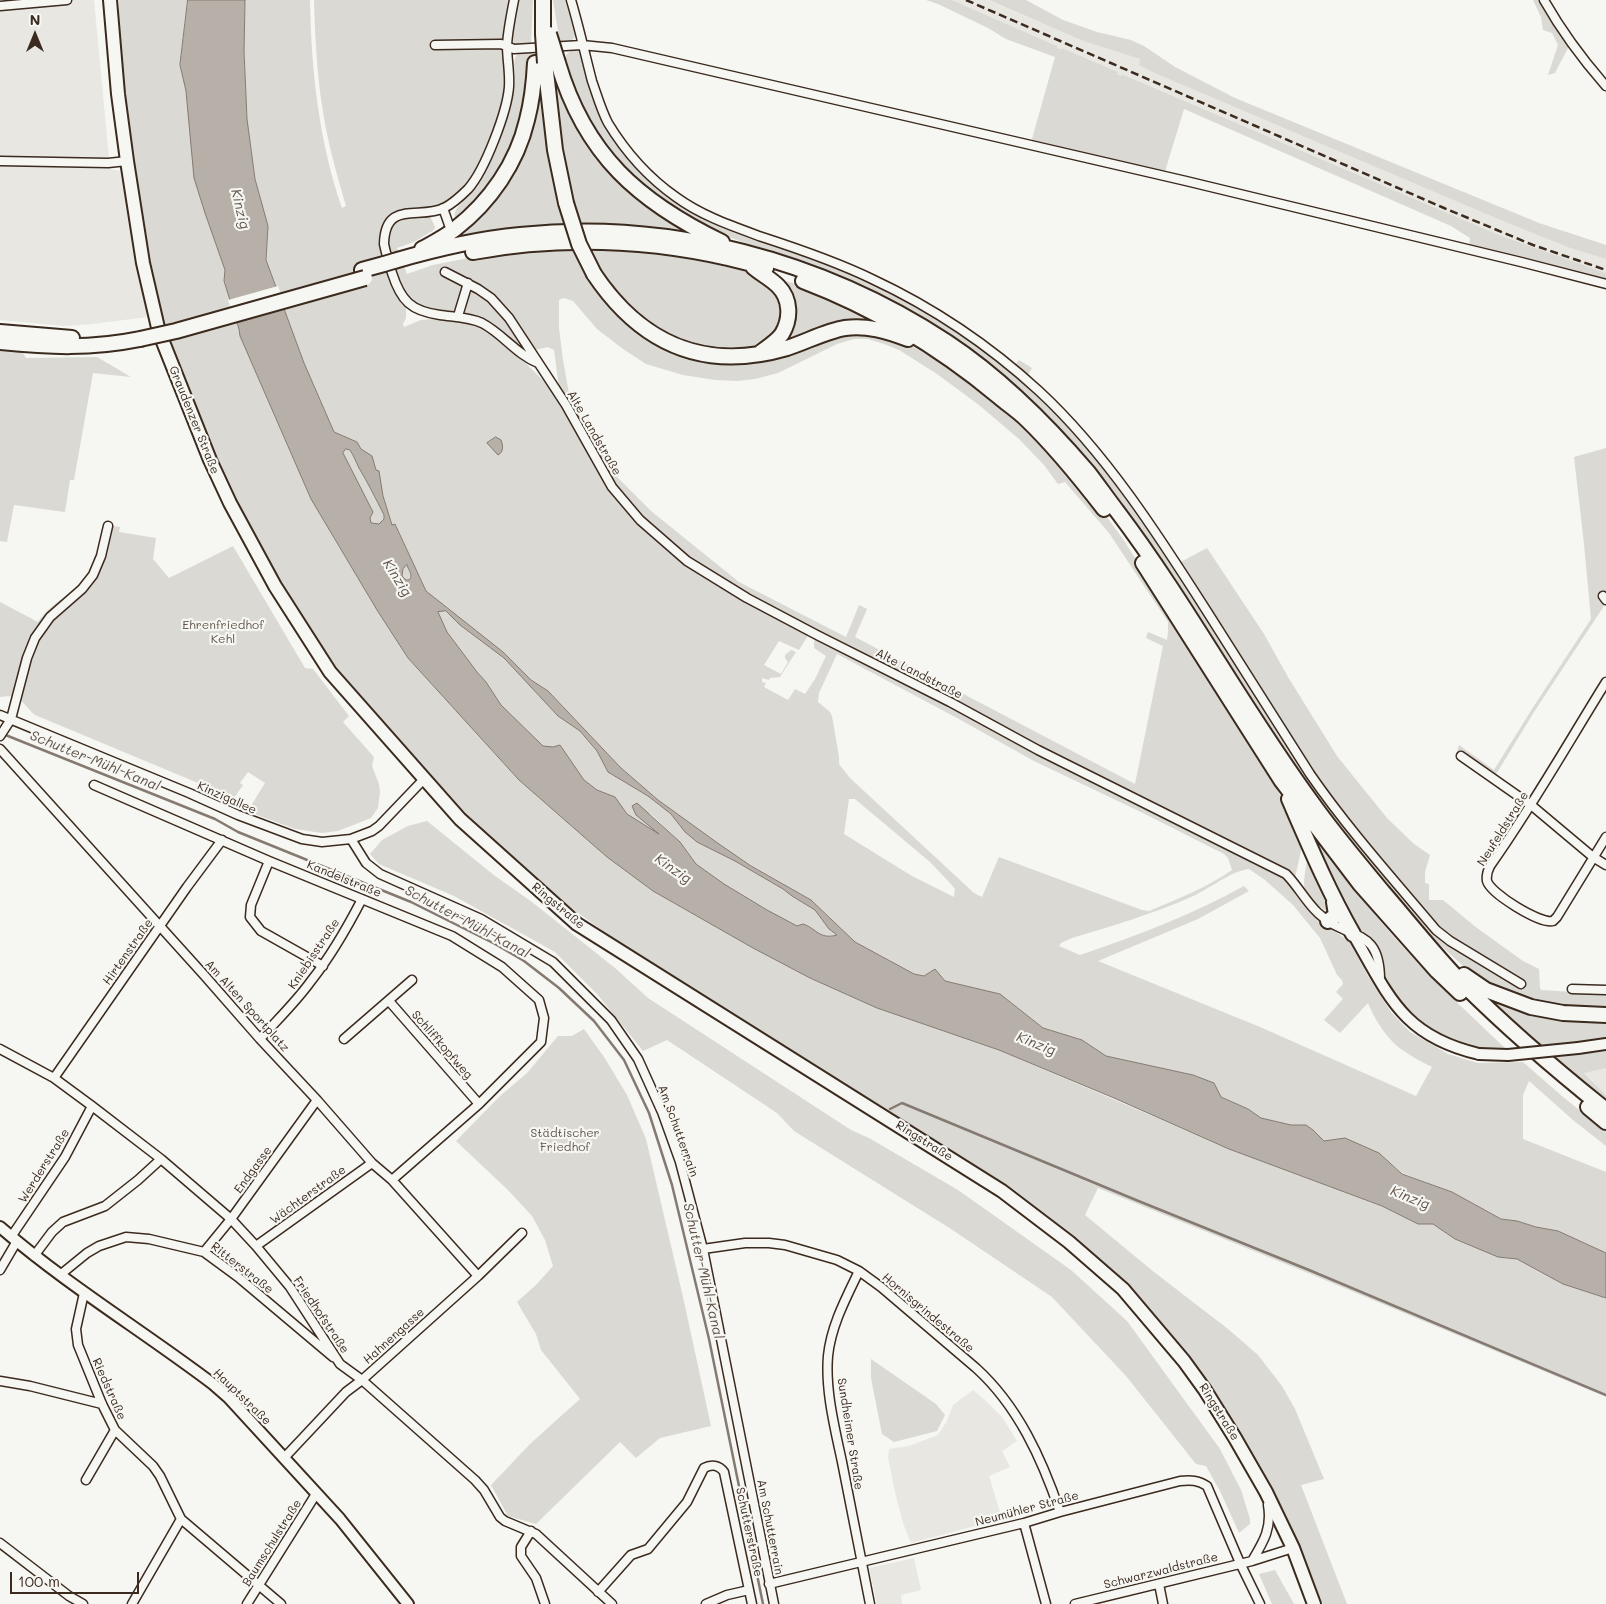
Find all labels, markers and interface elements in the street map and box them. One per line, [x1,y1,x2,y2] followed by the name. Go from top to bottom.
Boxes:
[10,10,60,60] north arrow
[30,10,40,29] text: N
[227,187,253,231] water label: Kinzig
[166,364,222,476] street label: Graudenzer Straße
[564,388,624,478] street label: Alte Landstraße
[379,556,415,600] water label: Kinzig
[182,618,264,646] park label: Ehrenfriedhof Kehl
[873,646,965,702] street label: Alte Landstraße
[27,727,163,795] water label: Schutter-Mühl-Kanal
[195,779,259,817] street label: Kinzigallee
[1474,789,1532,869] street label: Neufeldstraße
[652,850,694,888] water label: Kinzig
[305,858,383,900] street label: Kandelstraße
[529,880,587,932] street label: Ringstraße
[402,882,532,962] water label: Schutter-Mühl-Kanal
[100,916,156,988] street label: Hirtenstraße
[285,916,343,992] street label: Kniebisstraße
[202,957,292,1055] street label: Am Alten Sportplatz
[408,1008,476,1082] street label: Schliffkopfweg
[1014,1029,1058,1059] water label: Kinzig
[655,1083,701,1179] street label: Am Schutterrain
[893,1118,955,1164] street label: Ringstraße
[15,1126,73,1206] street label: Werderstraße
[530,1126,600,1154] park label: Städtischer Friedhof
[231,1144,275,1196] street label: Endgasse
[267,1163,349,1227] street label: Wächterstraße
[1388,1183,1432,1213] water label: Kinzig
[679,1201,727,1341] water label: Schutter-Mühl-Kanal
[208,1239,276,1297] street label: Ritterstraße
[879,1270,977,1356] street label: Hornisgrindestraße
[290,1274,352,1356] street label: Friedhofstraße
[361,1305,427,1367] street label: Hahnengasse
[89,1356,129,1422] street label: Riedstraße
[210,1366,274,1428] street label: Hauptstraße
[834,1377,866,1491] street label: Sundheimer Straße
[1196,1381,1242,1443] street label: Ringstraße
[754,1478,786,1576] street label: Am Schutterrain
[733,1486,765,1578] street label: Schutterstraße
[974,1488,1080,1530] street label: Neumühler Straße
[239,1497,305,1589] street label: Baumschulstraße
[1102,1550,1220,1592] street label: Schwarzwaldstraße
[12,1562,141,1594] scale bar
[18,1571,60,1591] text: 100 m

